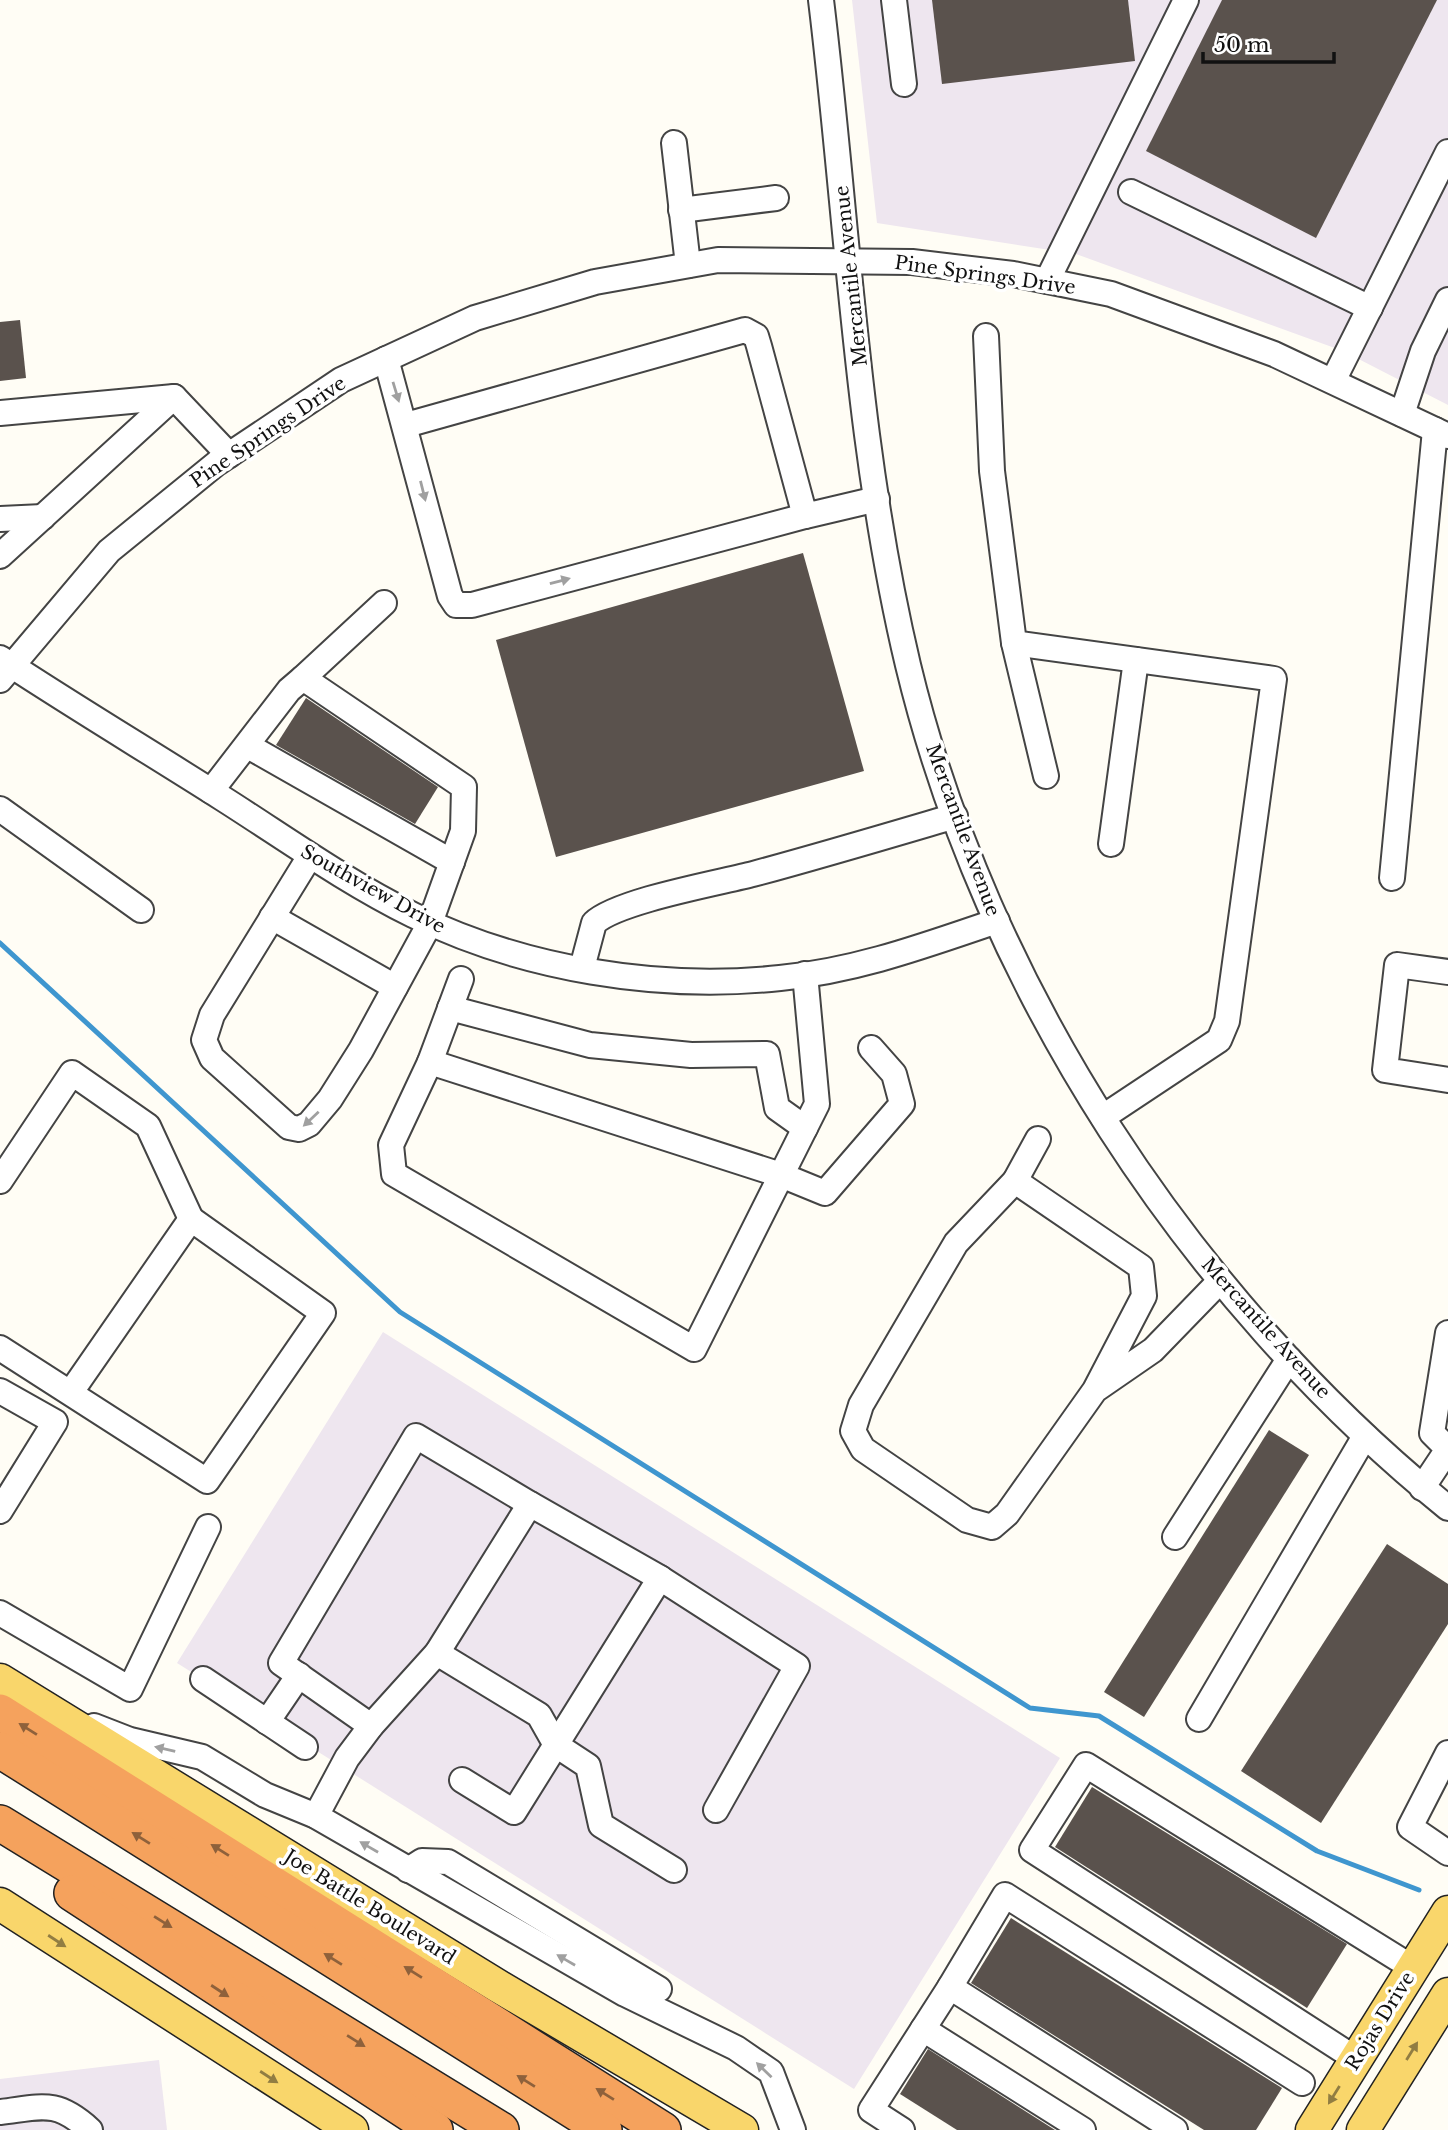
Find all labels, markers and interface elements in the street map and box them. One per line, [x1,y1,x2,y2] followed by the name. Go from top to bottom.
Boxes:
[1203,21,1334,65] scale bar
[1214,32,1270,58] text: 50 m
[830,185,872,367] street label: Mercantile Avenue
[893,251,1077,299] street label: Pine Springs Drive
[186,371,350,493] street label: Pine Springs Drive
[392,382,402,403] one-way arrow
[418,480,429,502] one-way arrow
[550,575,572,586] one-way arrow
[921,741,1005,919] street label: Mercantile Avenue
[297,840,449,938] street label: Southview Drive
[303,1111,320,1127] one-way arrow
[1197,1253,1335,1403] street label: Mercantile Avenue
[18,1723,37,1736] one-way arrow
[154,1743,176,1754] one-way arrow
[131,1832,150,1845] one-way arrow
[359,1841,378,1853] one-way arrow
[277,1843,460,1969] street label: Joe Battle Boulevard
[211,1844,230,1857] one-way arrow
[153,1916,172,1929] one-way arrow
[48,1934,67,1947] one-way arrow
[324,1953,343,1966] one-way arrow
[556,1954,576,1966] one-way arrow
[403,1965,422,1978] one-way arrow
[1341,1967,1419,2075] street label: Rojas Drive
[210,1984,229,1997] one-way arrow
[347,2035,366,2048] one-way arrow
[1405,2042,1418,2061] one-way arrow
[755,2062,772,2078] one-way arrow
[260,2071,279,2084] one-way arrow
[516,2074,535,2087] one-way arrow
[1327,2085,1340,2104] one-way arrow
[595,2087,615,2100] one-way arrow

